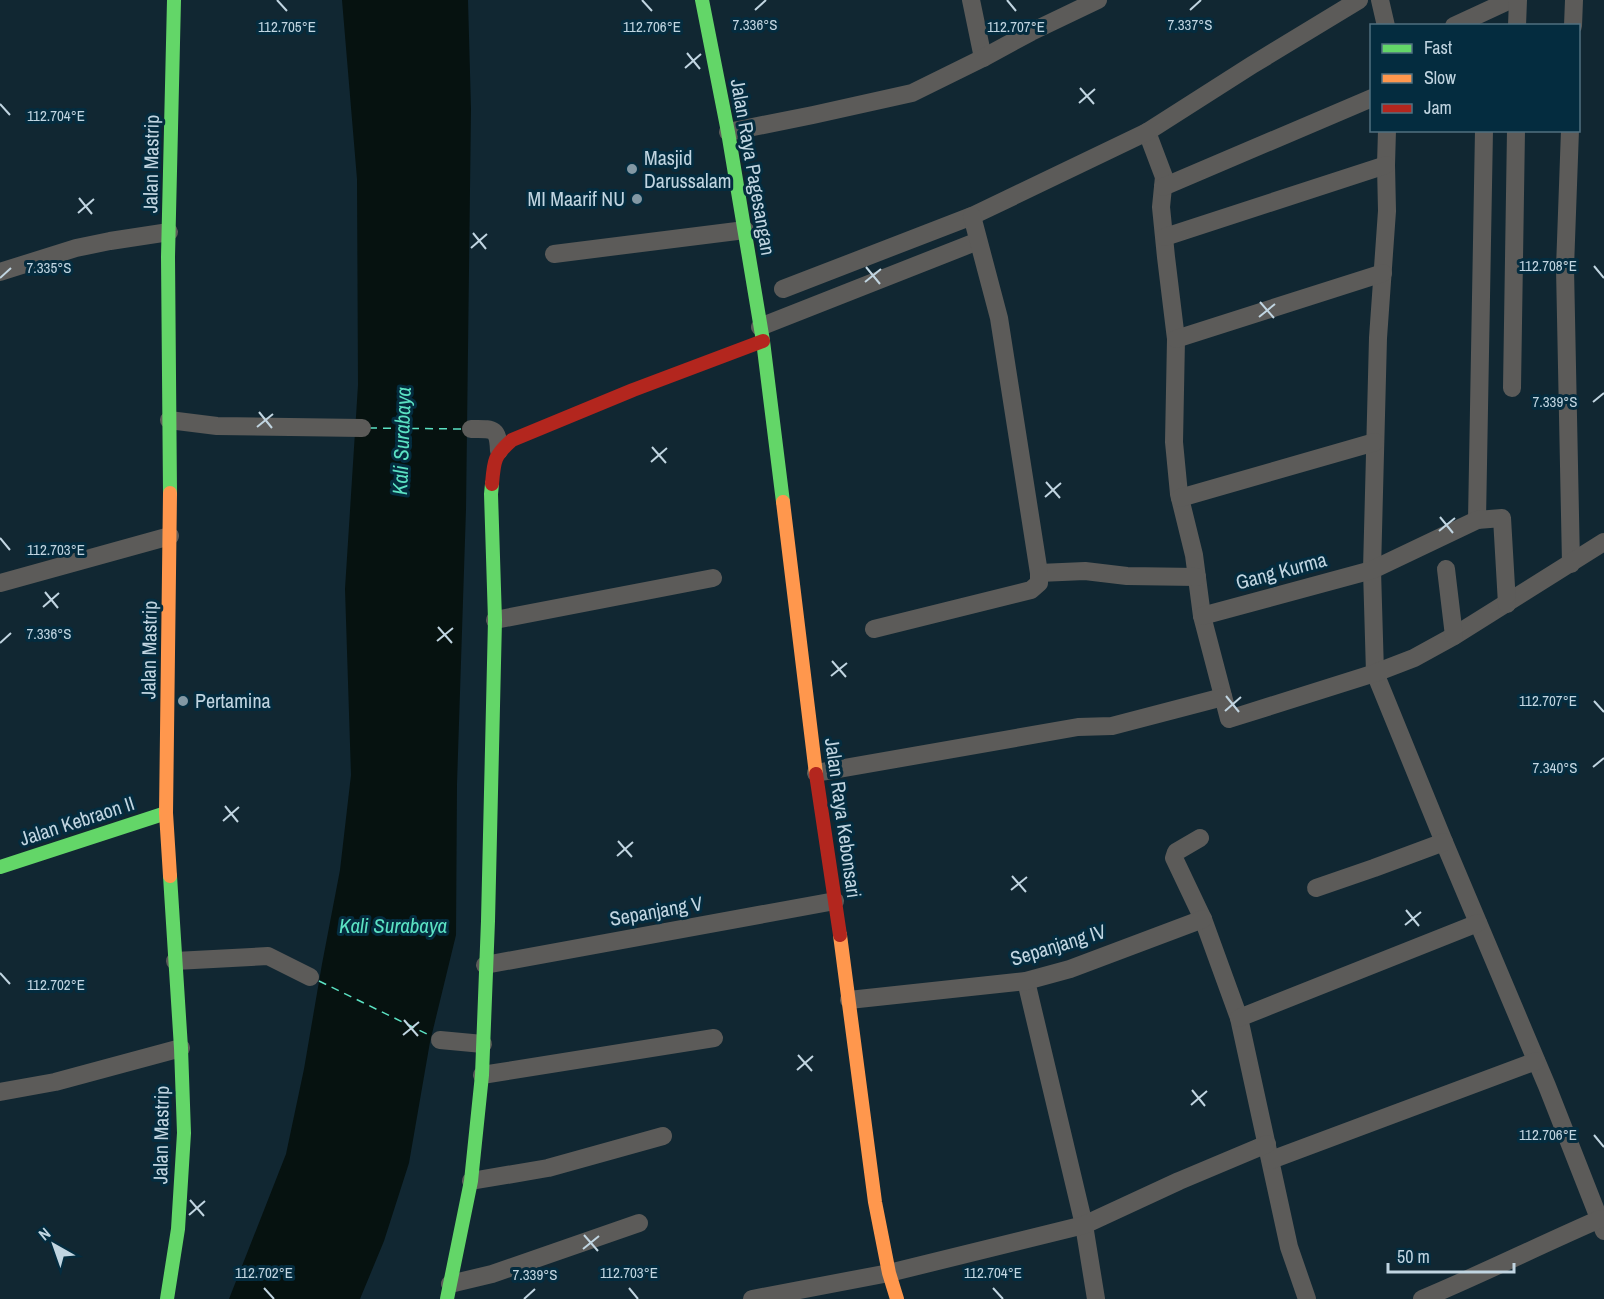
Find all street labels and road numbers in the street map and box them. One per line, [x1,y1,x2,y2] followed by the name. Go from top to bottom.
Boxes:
[725,77,782,257] street label: Jalan Raya Pagesangan
[136,115,165,213] street label: Jalan Mastrip
[1232,545,1329,596] street label: Gang Kurma
[134,601,163,699] street label: Jalan Mastrip
[819,736,868,900] street label: Jalan Raya Kebonsari
[16,789,138,852] street label: Jalan Kebraon II
[607,889,705,932] street label: Sepanjang V
[1007,917,1109,972] street label: Sepanjang IV
[146,1086,175,1184] street label: Jalan Mastrip

